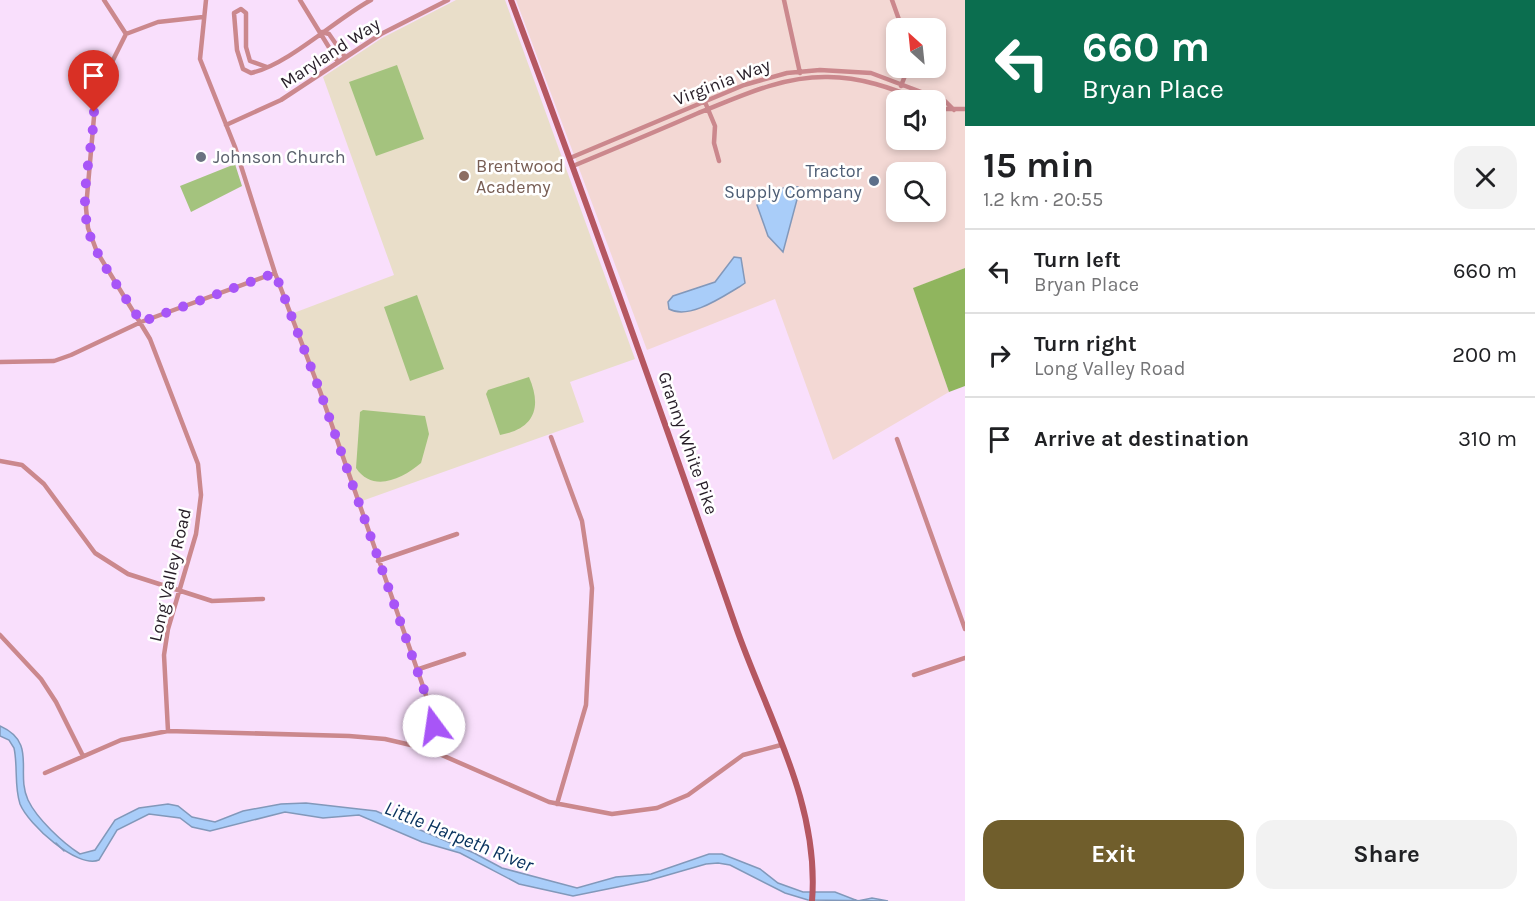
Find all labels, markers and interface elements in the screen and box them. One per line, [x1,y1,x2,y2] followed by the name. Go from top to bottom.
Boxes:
[276,12,385,93] street label: Maryland Way
[886,18,946,78] north arrow
[886,18,946,222] map controls
[1082,22,1210,72] text: 660 m
[983,24,1061,102] icon: left
[68,50,119,112] pin
[671,53,774,110] street label: Virginia Way
[77,59,110,92] icon: arrive
[1082,73,1224,105] text: Bryan Place
[886,90,946,150] button: sound
[983,144,1094,186] text: 15 min
[213,146,346,168] place label: Johnson Church
[1454,146,1517,209] button: close
[194,150,208,164] marker: Johnson Church
[476,155,564,198] place label: Brentwood Academy
[724,160,863,203] place label: Tractor Supply Company
[886,162,946,222] button: search
[457,169,471,183] marker: Brentwood Academy
[867,174,881,188] marker: Tractor Supply Company
[983,188,1103,211] text: 1.2 km · 20:55
[1034,247,1121,273] text: Turn left
[983,255,1016,288] icon: left
[1453,258,1517,284] text: 660 m
[1034,273,1139,296] text: Bryan Place
[1034,331,1137,357] text: Turn right
[983,339,1016,372] icon: right
[1452,342,1517,368] text: 200 m
[1034,357,1186,380] text: Long Valley Road
[653,369,723,517] street label: Granny White Pike
[983,423,1016,456] icon: arrive
[1034,426,1249,452] text: Arrive at destination
[1458,426,1517,452] text: 310 m
[144,506,196,644] street label: Long Valley Road
[402,694,466,758] position arrow
[381,796,538,877] water label: Little Harpeth River
[983,820,1244,889] button: Exit
[1256,820,1517,889] button: Share

